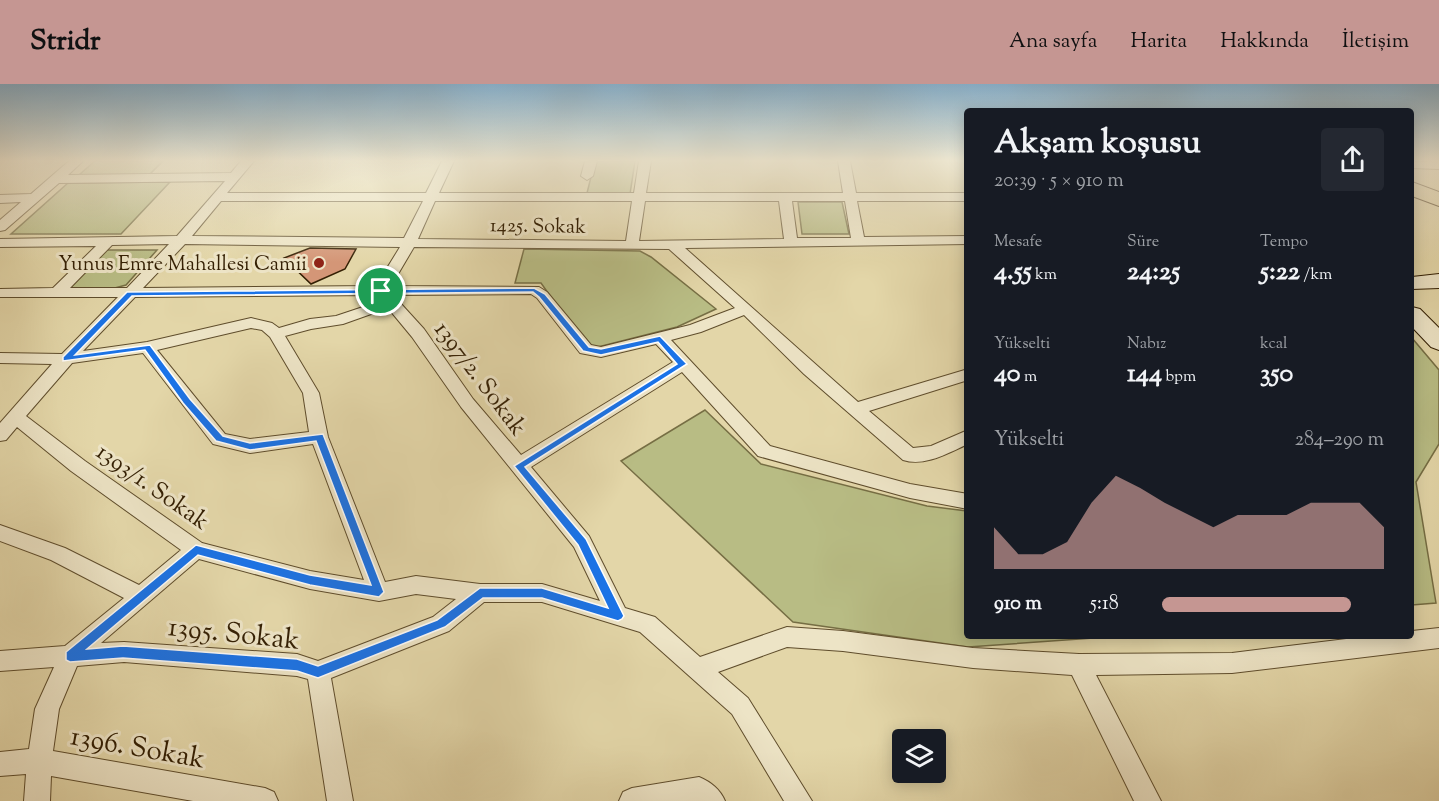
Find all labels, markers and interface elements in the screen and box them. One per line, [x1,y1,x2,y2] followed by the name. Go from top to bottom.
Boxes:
[30,22,101,62] text: Stridr
[1009,27,1098,57] text: Ana sayfa
[1131,27,1187,57] text: Harita
[1220,27,1309,57] text: Hakkında
[1342,27,1409,57] text: İletişim
[994,120,1201,168] text: Akşam koşusu
[1321,128,1384,191] button: share
[994,167,1124,196] text: 20:39 · 5 × 910 m
[490,212,586,243] street label: 1425. Sokak
[994,231,1042,254] text: Mesafe
[1127,231,1159,254] text: Süre
[1260,231,1308,254] text: Tempo
[58,251,307,280] place label: Yunus Emre Mahallesi Camii
[994,254,1032,291] text: 4.55
[1127,254,1180,291] text: 24:25
[1260,254,1300,291] text: 5:22
[312,256,326,270] marker: Yunus Emre Mahallesi Camii
[1032,264,1057,287] text: km
[1300,264,1332,287] text: /km
[355,265,406,316] pin
[364,274,397,307] icon: arrive
[425,315,534,444] street label: 1397/2. Sokak
[994,333,1050,356] text: Yükselti
[1127,333,1166,356] text: Nabız
[1260,333,1288,356] text: kcal
[994,356,1021,393] text: 40
[1127,356,1162,393] text: 144
[1260,356,1293,393] text: 350
[1021,366,1037,389] text: m
[1162,366,1196,389] text: bpm
[994,426,1064,455] text: Yükselti
[1295,426,1384,455] text: 284–290 m
[88,436,215,539] street label: 1393/1. Sokak
[994,590,1042,619] text: 910 m
[1090,590,1119,619] text: 5:18
[166,608,302,662] street label: 1395. Sokak
[67,717,208,780] street label: 1396. Sokak
[892,729,946,783] map controls
[892,729,946,783] button: layers

